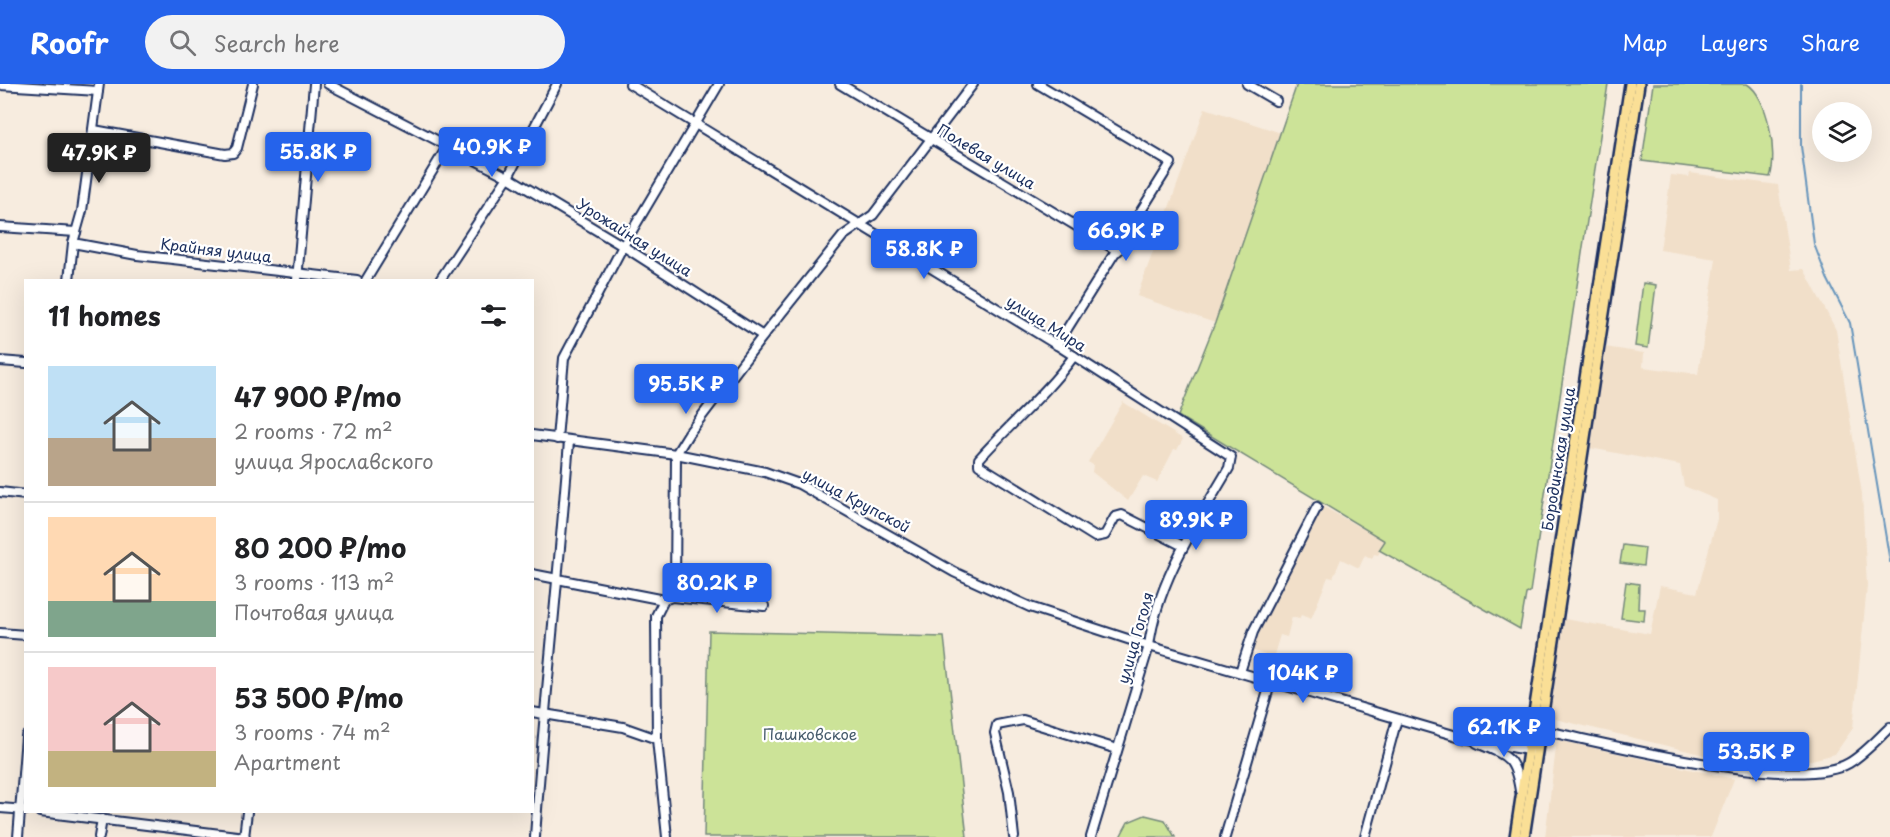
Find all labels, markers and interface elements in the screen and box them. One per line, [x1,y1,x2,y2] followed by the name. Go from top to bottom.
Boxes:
[145,15,565,69] search box
[30,21,109,64] text: Roofr
[166,26,199,59] icon: search
[214,26,339,59] text: Search here
[1623,26,1667,58] text: Map
[1700,26,1768,58] text: Layers
[1801,26,1860,58] text: Share
[1812,102,1872,162] map controls
[1812,102,1872,162] button: layers
[933,117,1041,194] street label: Полевая улица
[437,127,547,178] pin: 40.9K ₽
[453,131,531,161] text: 40.9K ₽
[263,132,373,183] pin: 55.8K ₽
[44,133,154,184] pin: 47.9K ₽
[279,136,357,166] text: 55.8K ₽
[61,137,137,167] text: 47.9K ₽
[573,192,698,282] street label: Урожайная улица
[1071,211,1181,262] pin: 66.9K ₽
[1088,215,1164,245] text: 66.9K ₽
[869,229,979,280] pin: 58.8K ₽
[159,231,274,268] street label: Крайняя улица
[885,233,963,263] text: 58.8K ₽
[1002,289,1092,357] street label: улица Мира
[48,296,161,335] text: 11 homes
[477,299,510,332] icon: filters
[631,364,741,415] pin: 95.5K ₽
[648,368,724,398] text: 95.5K ₽
[234,377,401,416] text: 47 900 ₽/mo
[1535,385,1580,532] street label: Бородинская улица
[96,390,168,462] icon: home
[234,416,393,446] text: 2 rooms · 72 m²
[234,446,434,476] text: улица Ярославского
[799,462,915,538] street label: улица Крупской
[1141,500,1251,551] pin: 89.9K ₽
[1159,504,1233,534] text: 89.9K ₽
[234,528,406,567] text: 80 200 ₽/mo
[96,541,168,613] icon: home
[662,563,772,614] pin: 80.2K ₽
[234,567,394,597] text: 3 rooms · 113 m²
[677,567,758,597] text: 80.2K ₽
[1110,589,1159,686] street label: улица Гоголя
[234,597,394,627] text: Почтовая улица
[1254,653,1352,704] pin: 104K ₽
[1268,657,1338,687] text: 104K ₽
[234,678,403,717] text: 53 500 ₽/mo
[96,691,168,763] icon: home
[1449,707,1559,758] pin: 62.1K ₽
[1467,711,1541,741] text: 62.1K ₽
[234,717,391,747] text: 3 rooms · 74 m²
[763,722,857,745] park label: Пашковское
[1701,732,1811,783] pin: 53.5K ₽
[1717,736,1795,766] text: 53.5K ₽
[234,747,341,777] text: Apartment

